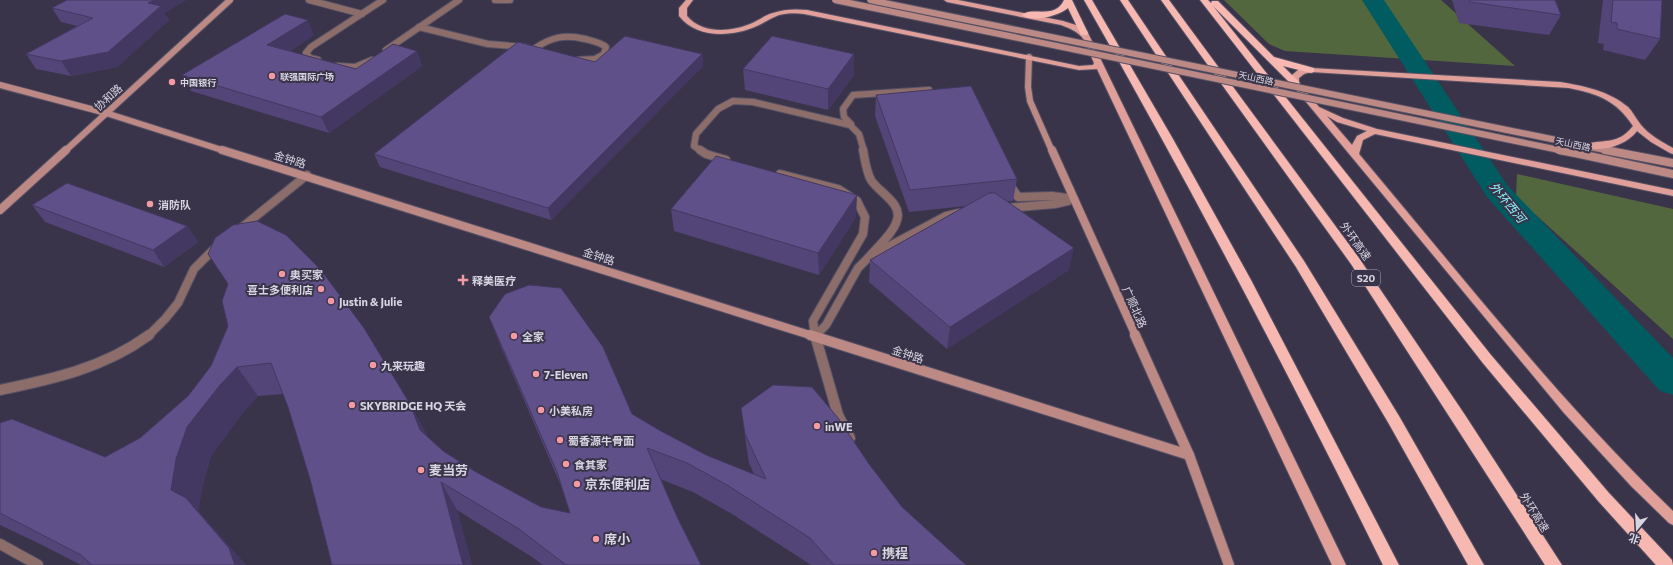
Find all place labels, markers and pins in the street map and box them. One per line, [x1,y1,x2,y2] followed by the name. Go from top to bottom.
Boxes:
[267,71,277,81] marker: 联强国际广场
[280,71,334,82] place label: 联强国际广场
[167,77,177,87] marker: 中国银行
[180,77,217,88] place label: 中国银行
[158,198,191,211] place label: 消防队
[145,199,155,209] marker: 消防队
[290,268,323,281] place label: 奥买家
[277,269,287,279] marker: 奥买家
[457,274,469,286] marker: 释美医疗
[472,274,516,287] place label: 释美医疗
[247,283,313,296] place label: 喜士多便利店
[316,284,326,294] marker: 喜士多便利店
[339,295,402,309] place label: Justin & Julie
[326,296,336,306] marker: Justin & Julie
[522,330,544,343] place label: 全家
[509,331,519,341] marker: 全家
[381,359,425,372] place label: 九来玩趣
[368,360,378,370] marker: 九来玩趣
[544,368,588,381] place label: 7-Eleven
[531,369,541,379] marker: 7-Eleven
[360,399,466,412] place label: SKYBRIDGE HQ 天会
[347,400,357,410] marker: SKYBRIDGE HQ 天会
[549,404,593,417] place label: 小美私房
[536,405,546,415] marker: 小美私房
[825,420,853,433] place label: inWE
[812,421,822,431] marker: inWE
[568,434,634,447] place label: 蜀香源牛骨面
[555,435,565,445] marker: 蜀香源牛骨面
[574,458,607,471] place label: 食其家
[561,459,571,469] marker: 食其家
[429,462,468,478] place label: 麦当劳
[416,465,426,475] marker: 麦当劳
[585,476,650,492] place label: 京东便利店
[572,479,582,489] marker: 京东便利店
[604,531,631,547] place label: 席小
[591,534,601,544] marker: 席小
[882,545,908,561] place label: 携程
[869,548,879,558] marker: 携程

